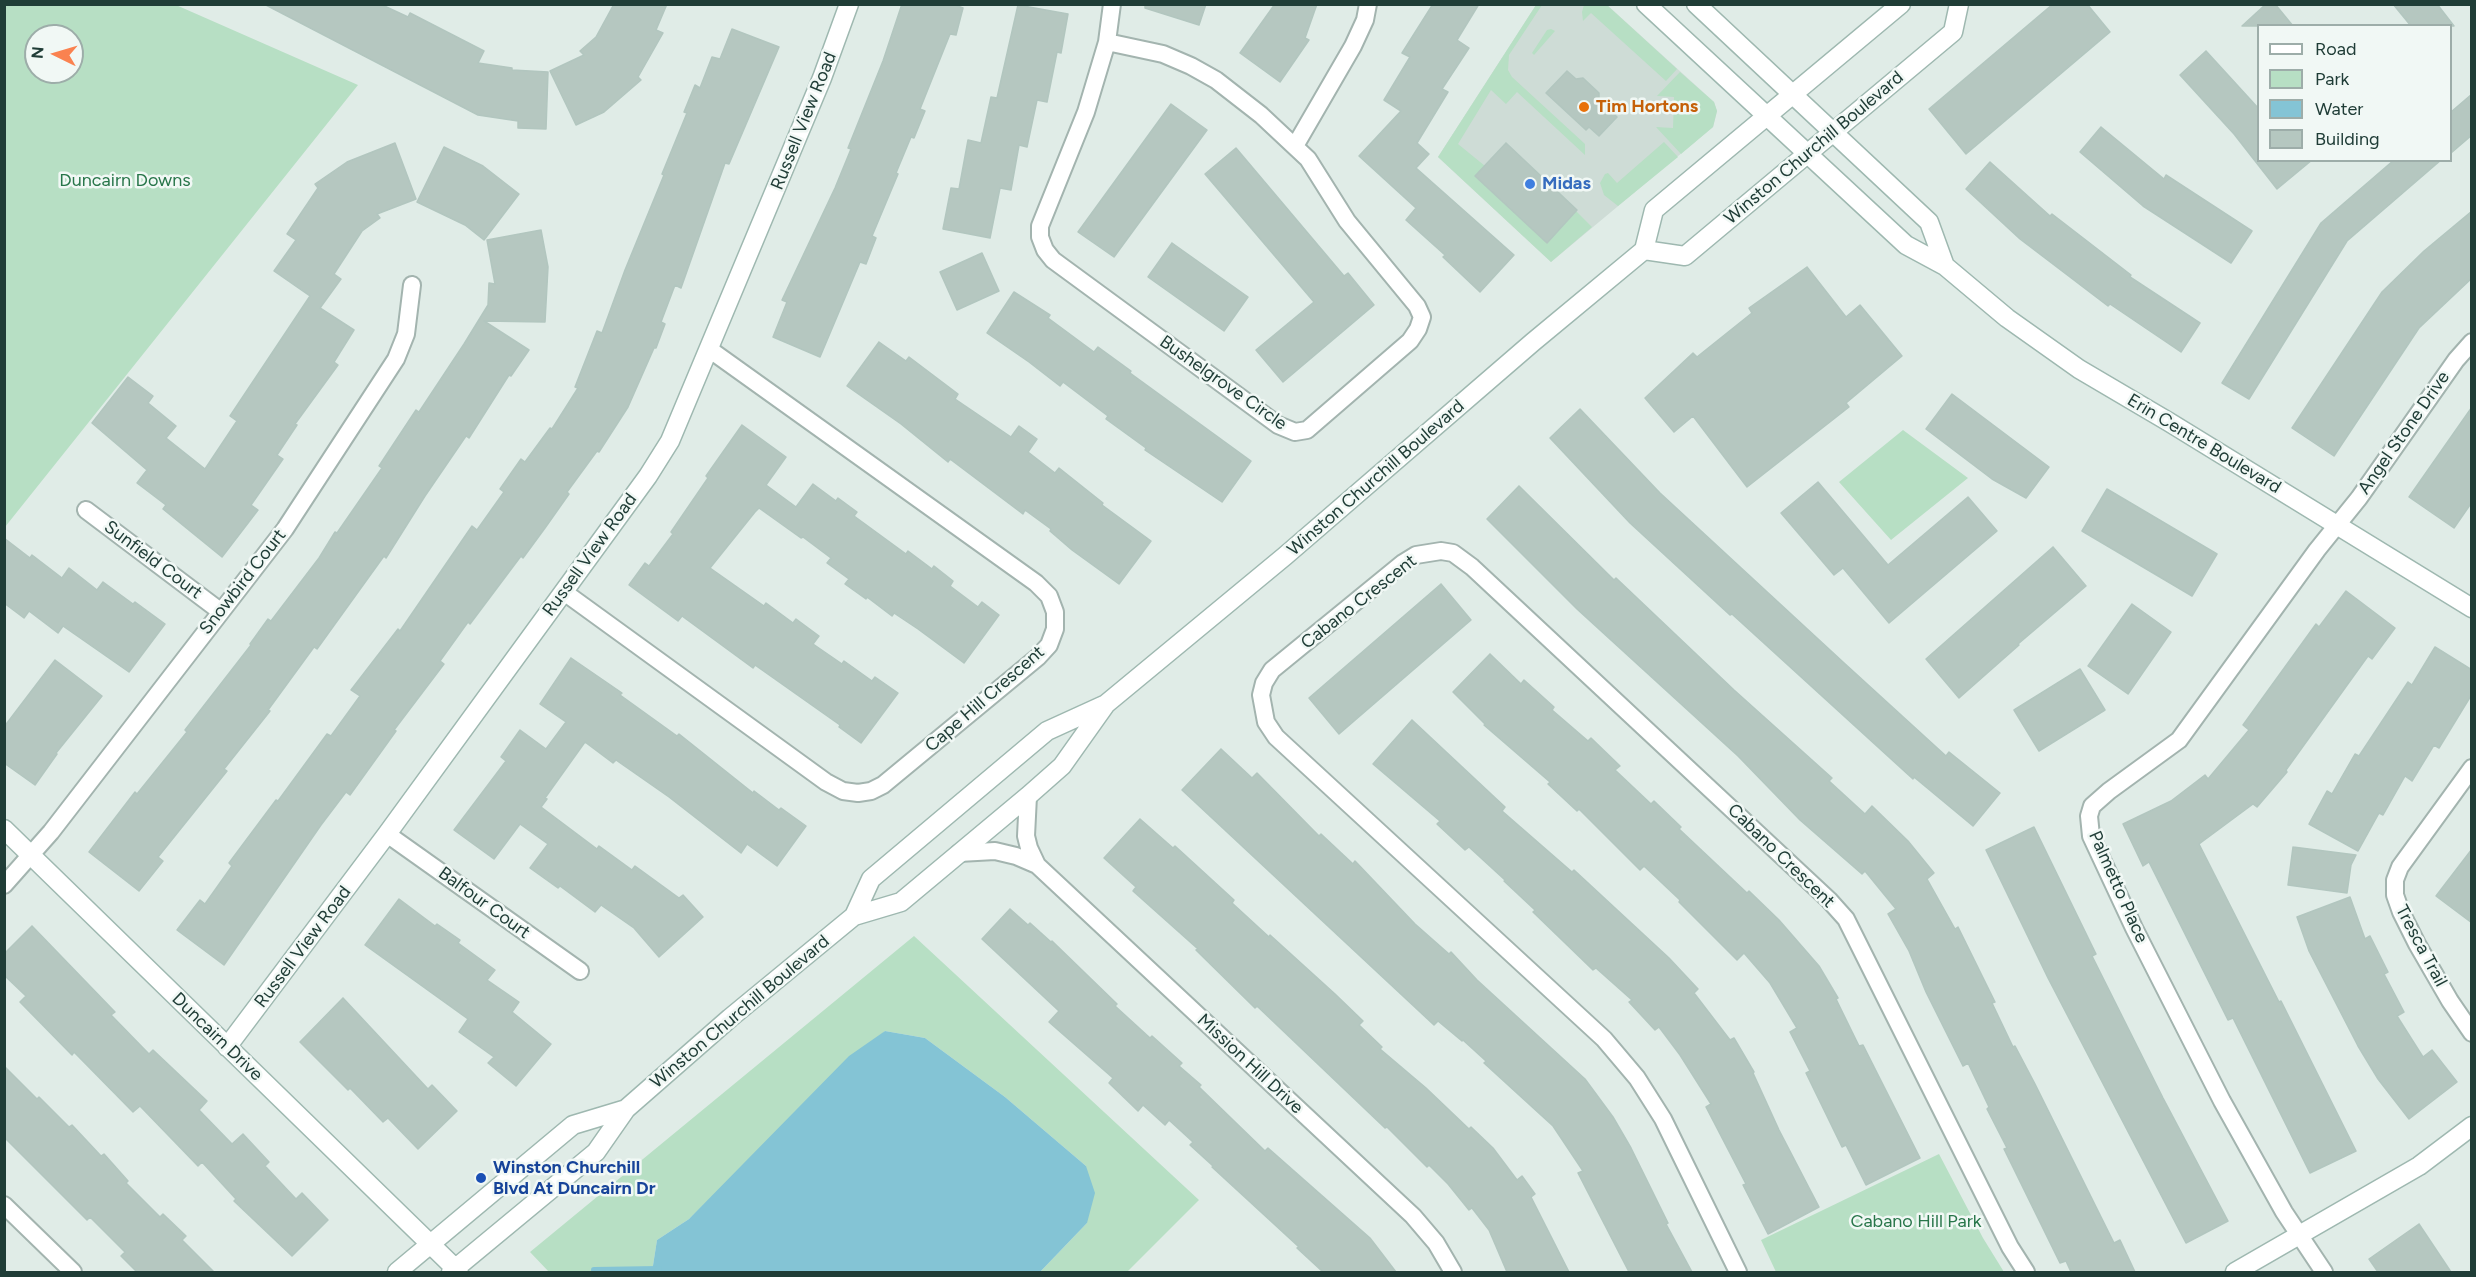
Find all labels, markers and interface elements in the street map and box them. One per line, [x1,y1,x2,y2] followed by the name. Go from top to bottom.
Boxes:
[24,24,84,84] north arrow
[2257,24,2452,162] legend
[2315,38,2356,60] text: Road
[28,46,48,60] text: N
[767,49,841,193] street label: Russell View Road
[1720,67,1908,229] street label: Winston Churchill Boulevard
[2315,68,2349,90] text: Park
[1596,96,1698,118] place label: Tim Hortons
[2315,98,2363,120] text: Water
[1577,100,1591,114] marker: Tim Hortons
[2315,128,2380,150] text: Building
[59,170,191,192] park label: Duncairn Downs
[1542,173,1591,195] place label: Midas
[1523,177,1537,191] marker: Midas
[1155,331,1291,435] street label: Bushelgrove Circle
[2354,367,2454,499] street label: Angel Stone Drive
[2123,390,2285,498] street label: Erin Centre Boulevard
[1283,395,1469,561] street label: Winston Churchill Boulevard
[538,489,642,621] street label: Russell View Road
[100,516,206,604] street label: Sunfield Court
[195,525,291,639] street label: Snowbird Court
[1297,550,1421,654] street label: Cabano Crescent
[921,641,1049,757] street label: Cape Hill Crescent
[1723,799,1839,913] street label: Cabano Crescent
[2084,828,2152,946] street label: Palmetto Place
[434,862,534,944] street label: Balfour Court
[250,882,356,1012] street label: Russell View Road
[2391,902,2451,990] street label: Tresca Trail
[646,931,834,1093] street label: Winston Churchill Boulevard
[167,988,267,1086] street label: Duncairn Drive
[1193,1009,1307,1119] street label: Mission Hill Drive
[493,1157,655,1200] place label: Winston Churchill Blvd At Duncairn Dr
[474,1171,488,1185] marker: Winston Churchill Blvd At Duncairn Dr
[1850,1211,1982,1233] park label: Cabano Hill Park

